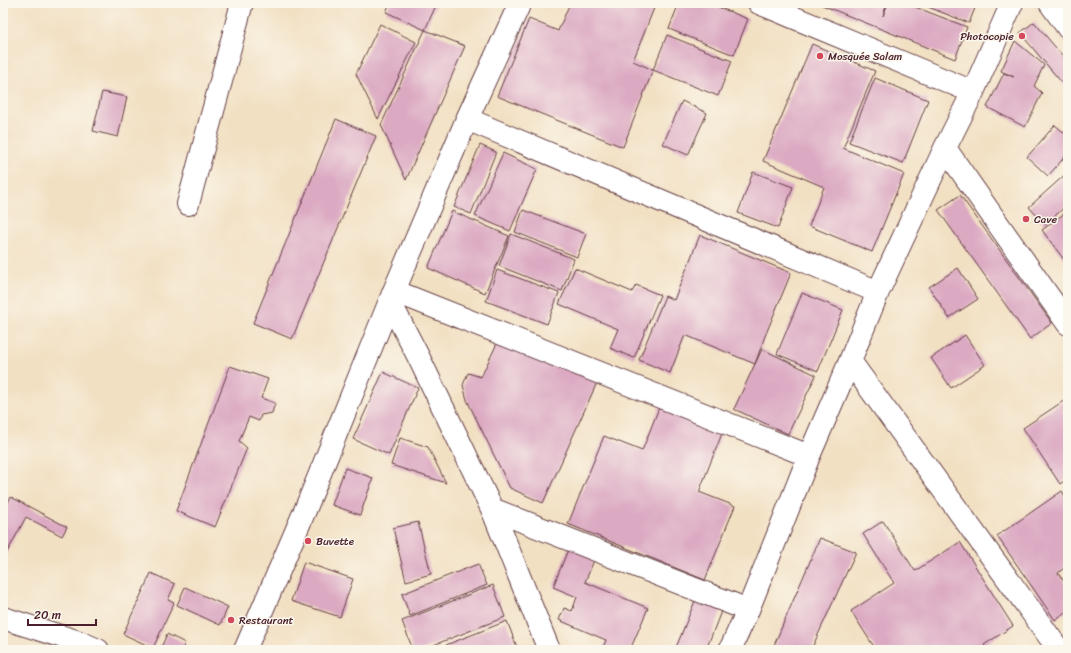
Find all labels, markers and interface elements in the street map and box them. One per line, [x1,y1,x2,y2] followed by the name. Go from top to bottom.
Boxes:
[960,27,1014,46] place label: Photocopie
[1017,31,1027,41] marker: Photocopie
[828,47,903,66] place label: Mosquée Salam
[815,51,825,61] marker: Mosquée Salam
[1034,210,1058,229] place label: Cave
[1021,214,1031,224] marker: Cave
[316,532,355,551] place label: Buvette
[303,536,313,546] marker: Buvette
[28,601,96,627] scale bar
[34,604,61,626] text: 20 m
[239,611,294,630] place label: Restaurant
[226,615,236,625] marker: Restaurant

